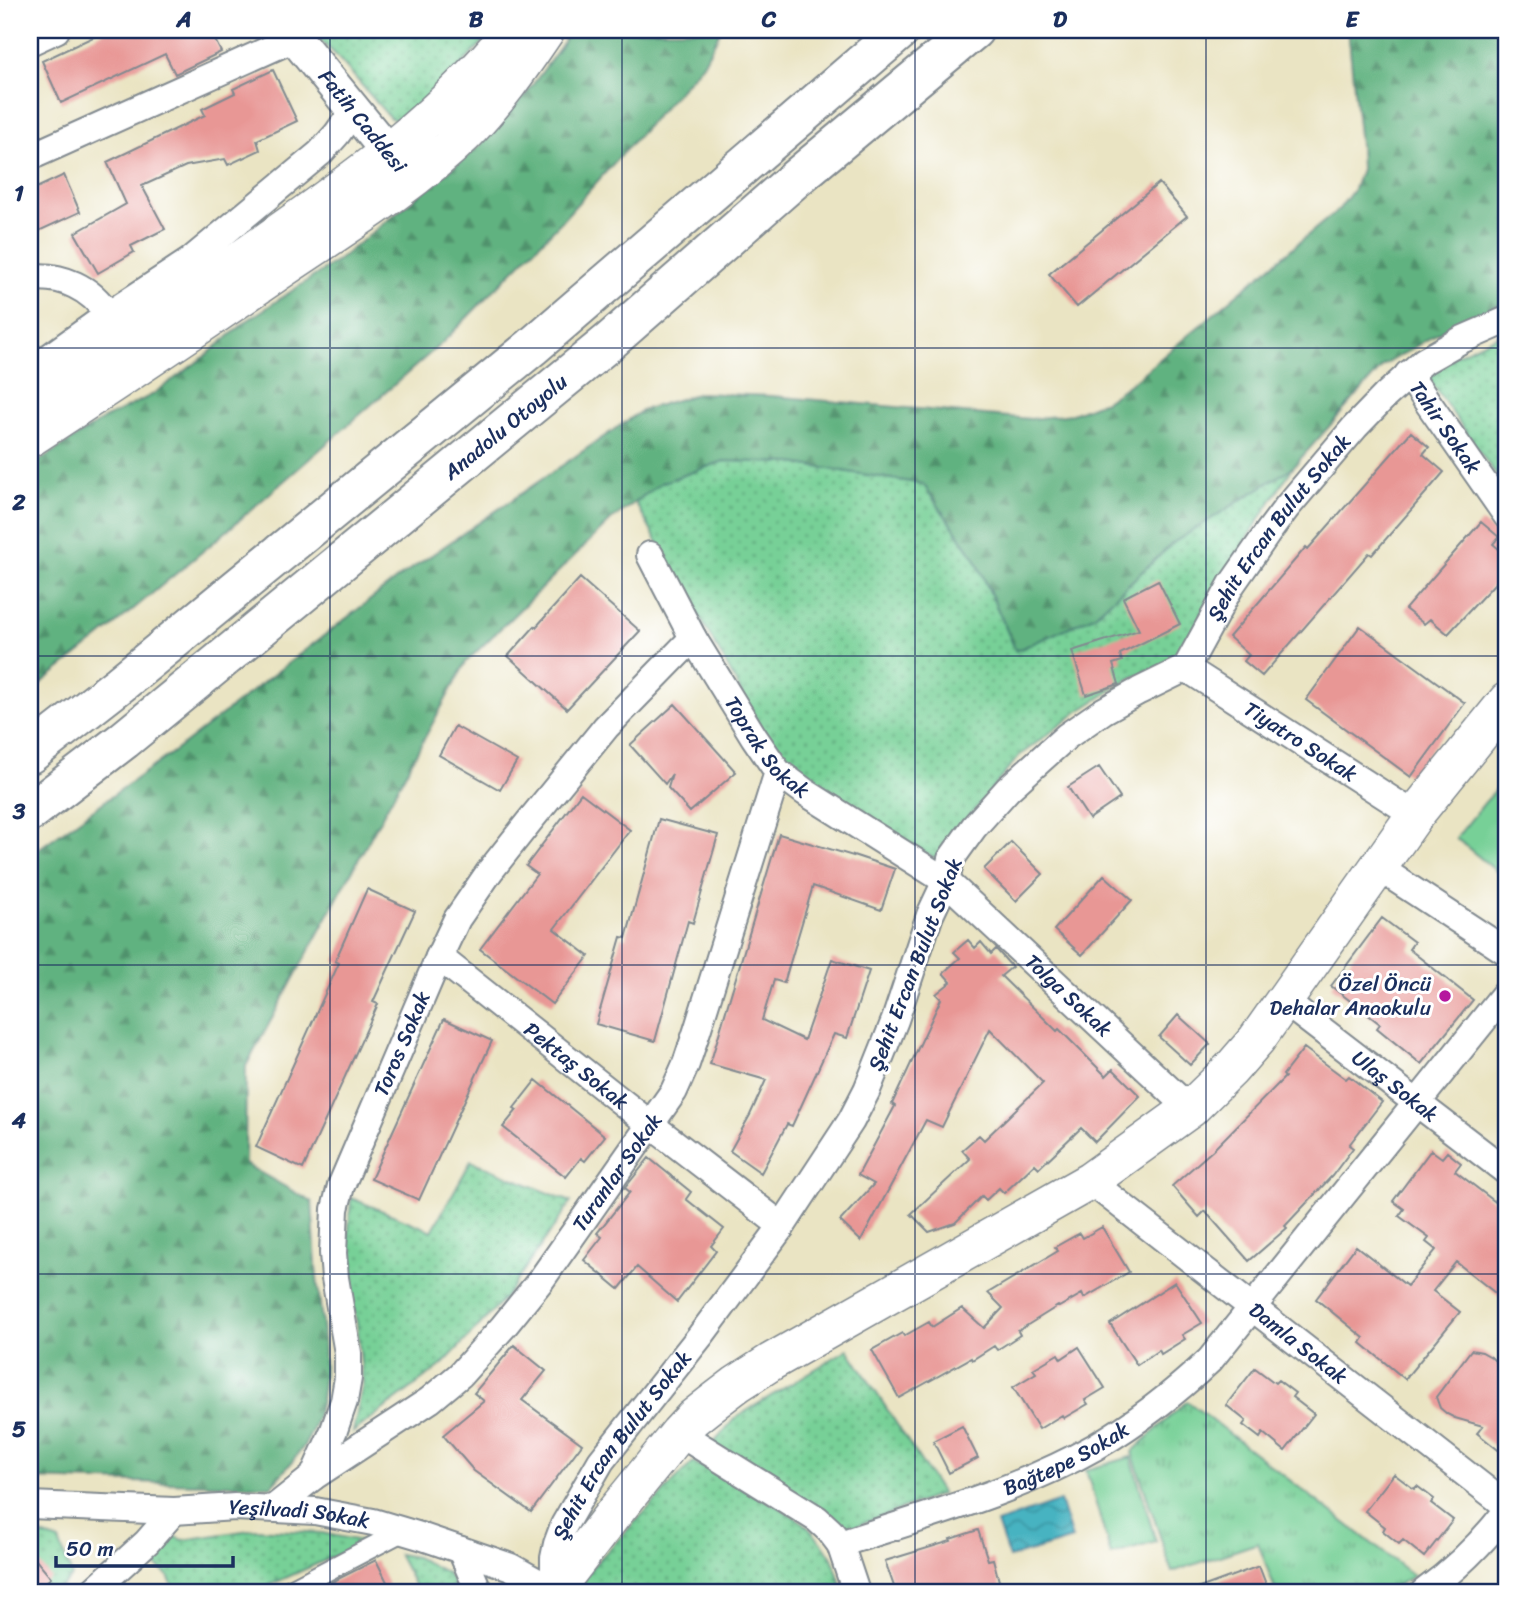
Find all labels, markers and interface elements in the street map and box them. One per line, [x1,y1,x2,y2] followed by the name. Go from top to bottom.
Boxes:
[175,0,192,40] text: A
[469,0,484,40] text: B
[761,0,777,40] text: C
[1053,0,1068,40] text: D
[1346,0,1361,40] text: E
[308,60,418,183] street label: Fatih Caddesi
[14,173,24,214] text: 1
[434,364,577,491] street label: Anadolu Otoyolu
[1399,372,1492,483] street label: Tahir Sokak
[1196,425,1361,628] street label: Şehit Ercan Bulut Sokak
[11,482,26,523] text: 2
[714,688,818,809] street label: Toprak Sokak
[1236,691,1365,792] street label: Tiyatro Sokak
[12,791,26,832] text: 3
[857,852,973,1076] street label: Şehit Ercan Bulut Sokak
[1015,944,1122,1047] street label: Tolga Sokak
[1270,965,1432,1027] place label: Özel Öncü Dehalar Anaokulu
[362,984,442,1102] street label: Toros Sokak
[1437,988,1453,1004] marker: Özel Öncü Dehalar Anaokulu
[515,1012,638,1120] street label: Pektaş Sokak
[1343,1040,1447,1132] street label: Ulaş Sokak
[11,1100,27,1141] text: 4
[561,1104,672,1240] street label: Turanlar Sokak
[1240,1292,1357,1395] street label: Damla Sokak
[541,1341,702,1545] street label: Şehit Ercan Bulut Sokak
[12,1409,26,1450] text: 5
[997,1411,1138,1507] street label: Bağtepe Sokak
[228,1488,373,1540] street label: Yeşilvadi Sokak
[56,1524,233,1568] scale bar
[66,1530,114,1568] text: 50 m

